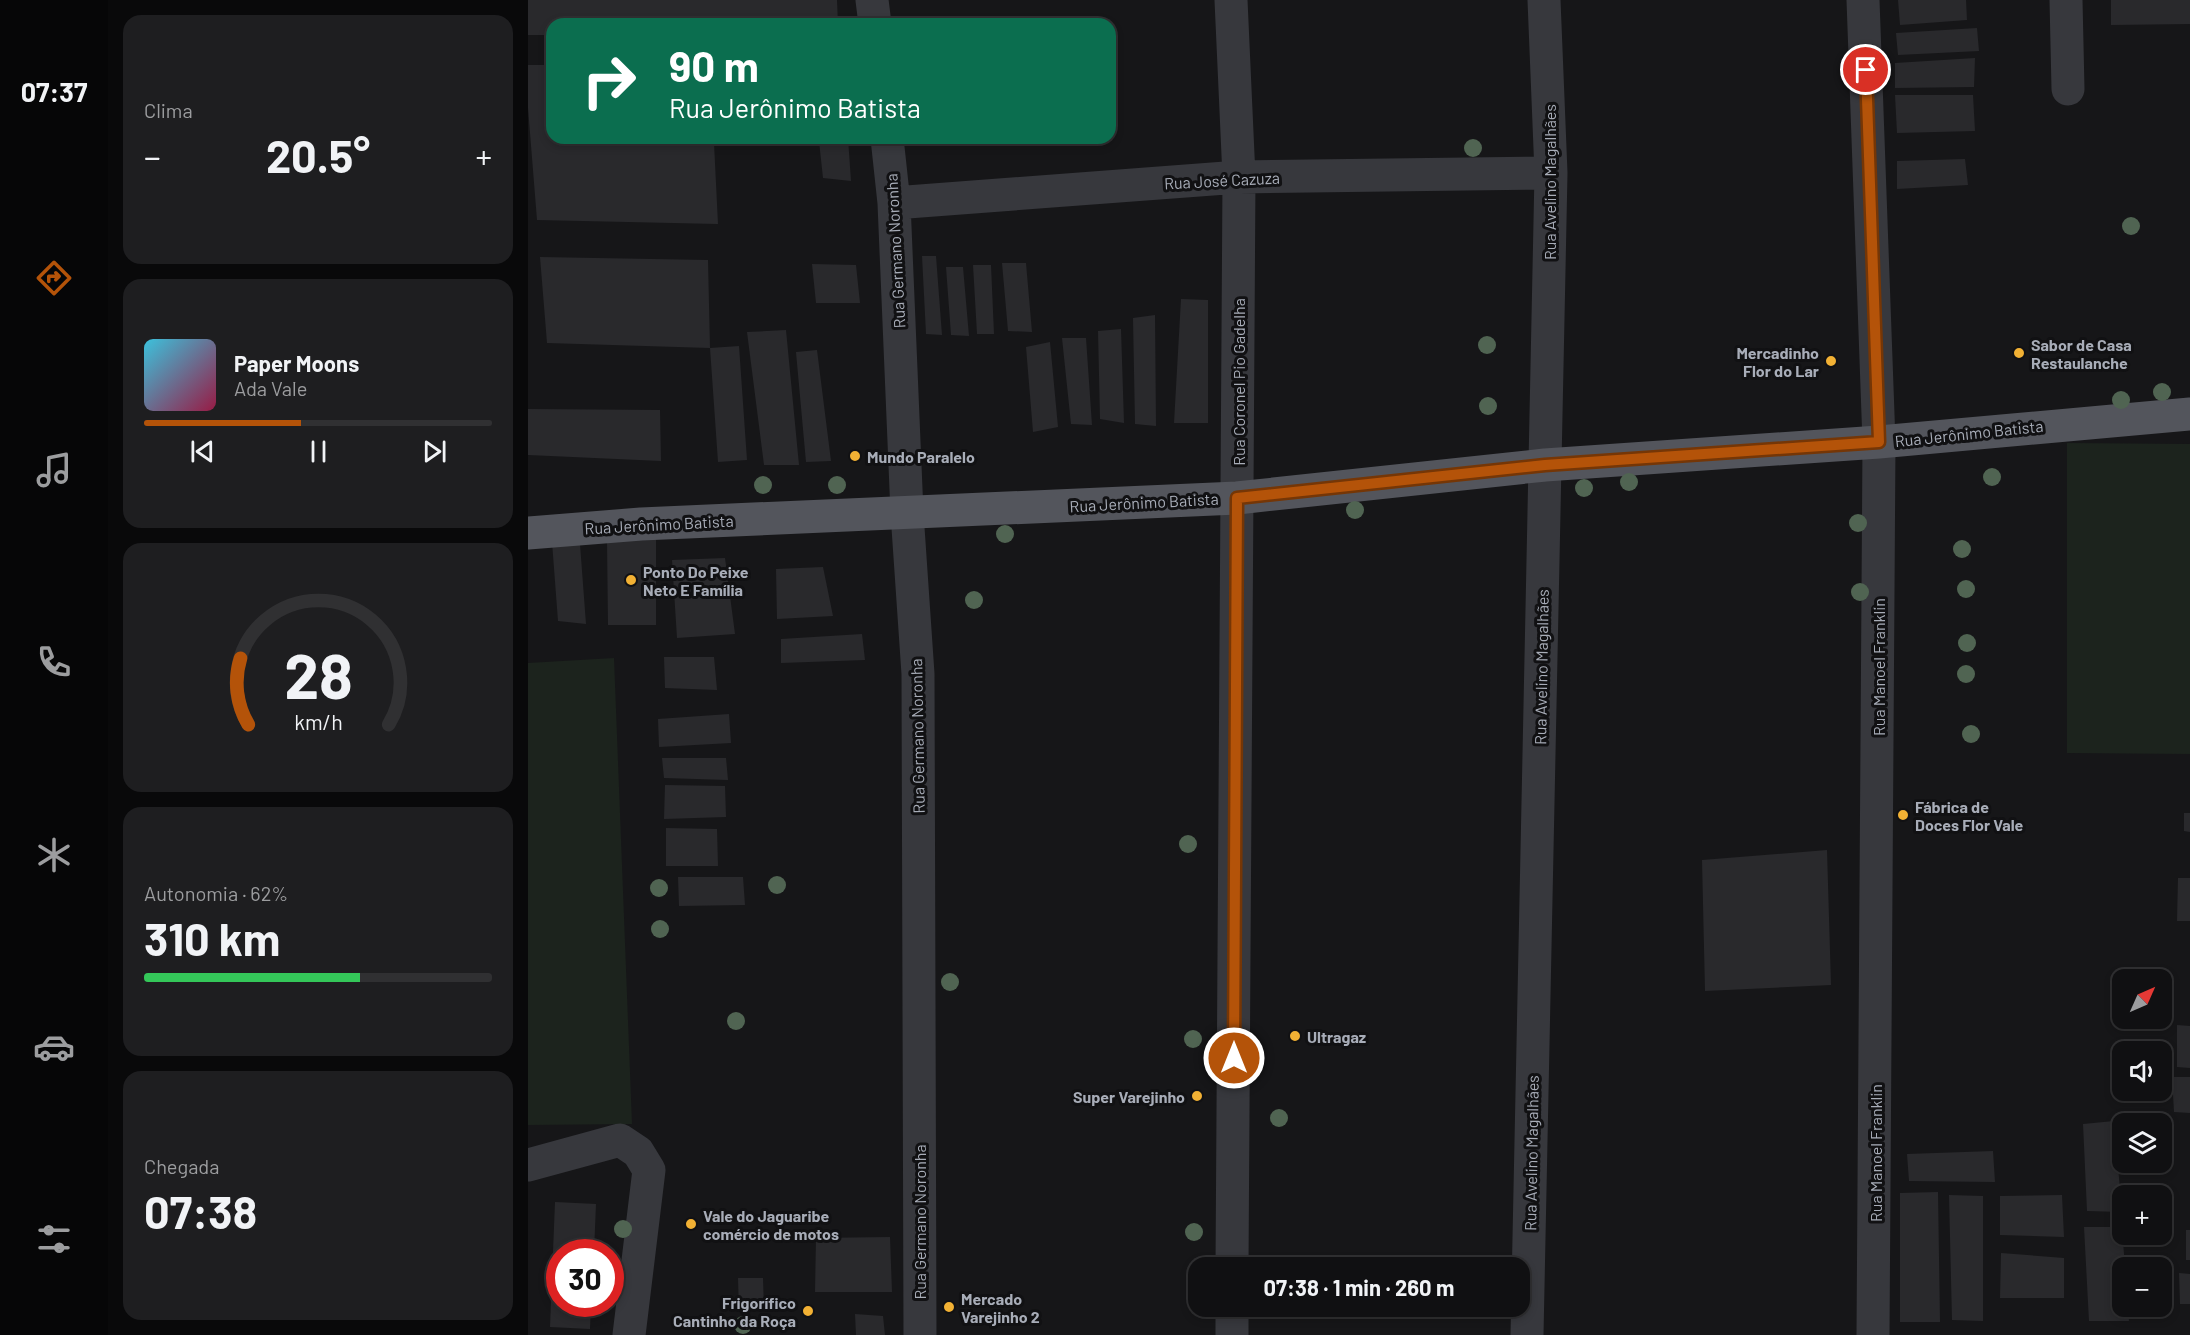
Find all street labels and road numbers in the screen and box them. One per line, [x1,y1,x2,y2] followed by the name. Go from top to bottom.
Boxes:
[1540,104,1559,260] street label: Rua Avelino Magalhães
[1164,167,1280,193] street label: Rua José Cazuza
[881,173,909,329] street label: Rua Germano Noronha
[1229,298,1248,466] street label: Rua Coronel Pio Gadelha
[1894,416,2044,450] street label: Rua Jerônimo Batista
[1069,489,1219,515] street label: Rua Jerônimo Batista
[584,511,734,537] street label: Rua Jerônimo Batista
[1530,589,1552,745] street label: Rua Avelino Magalhães
[1869,598,1888,736] street label: Rua Manoel Franklin
[906,658,928,814] street label: Rua Germano Noronha
[1520,1075,1542,1231] street label: Rua Avelino Magalhães
[1866,1084,1885,1222] street label: Rua Manoel Franklin
[910,1144,929,1300] street label: Rua Germano Noronha

